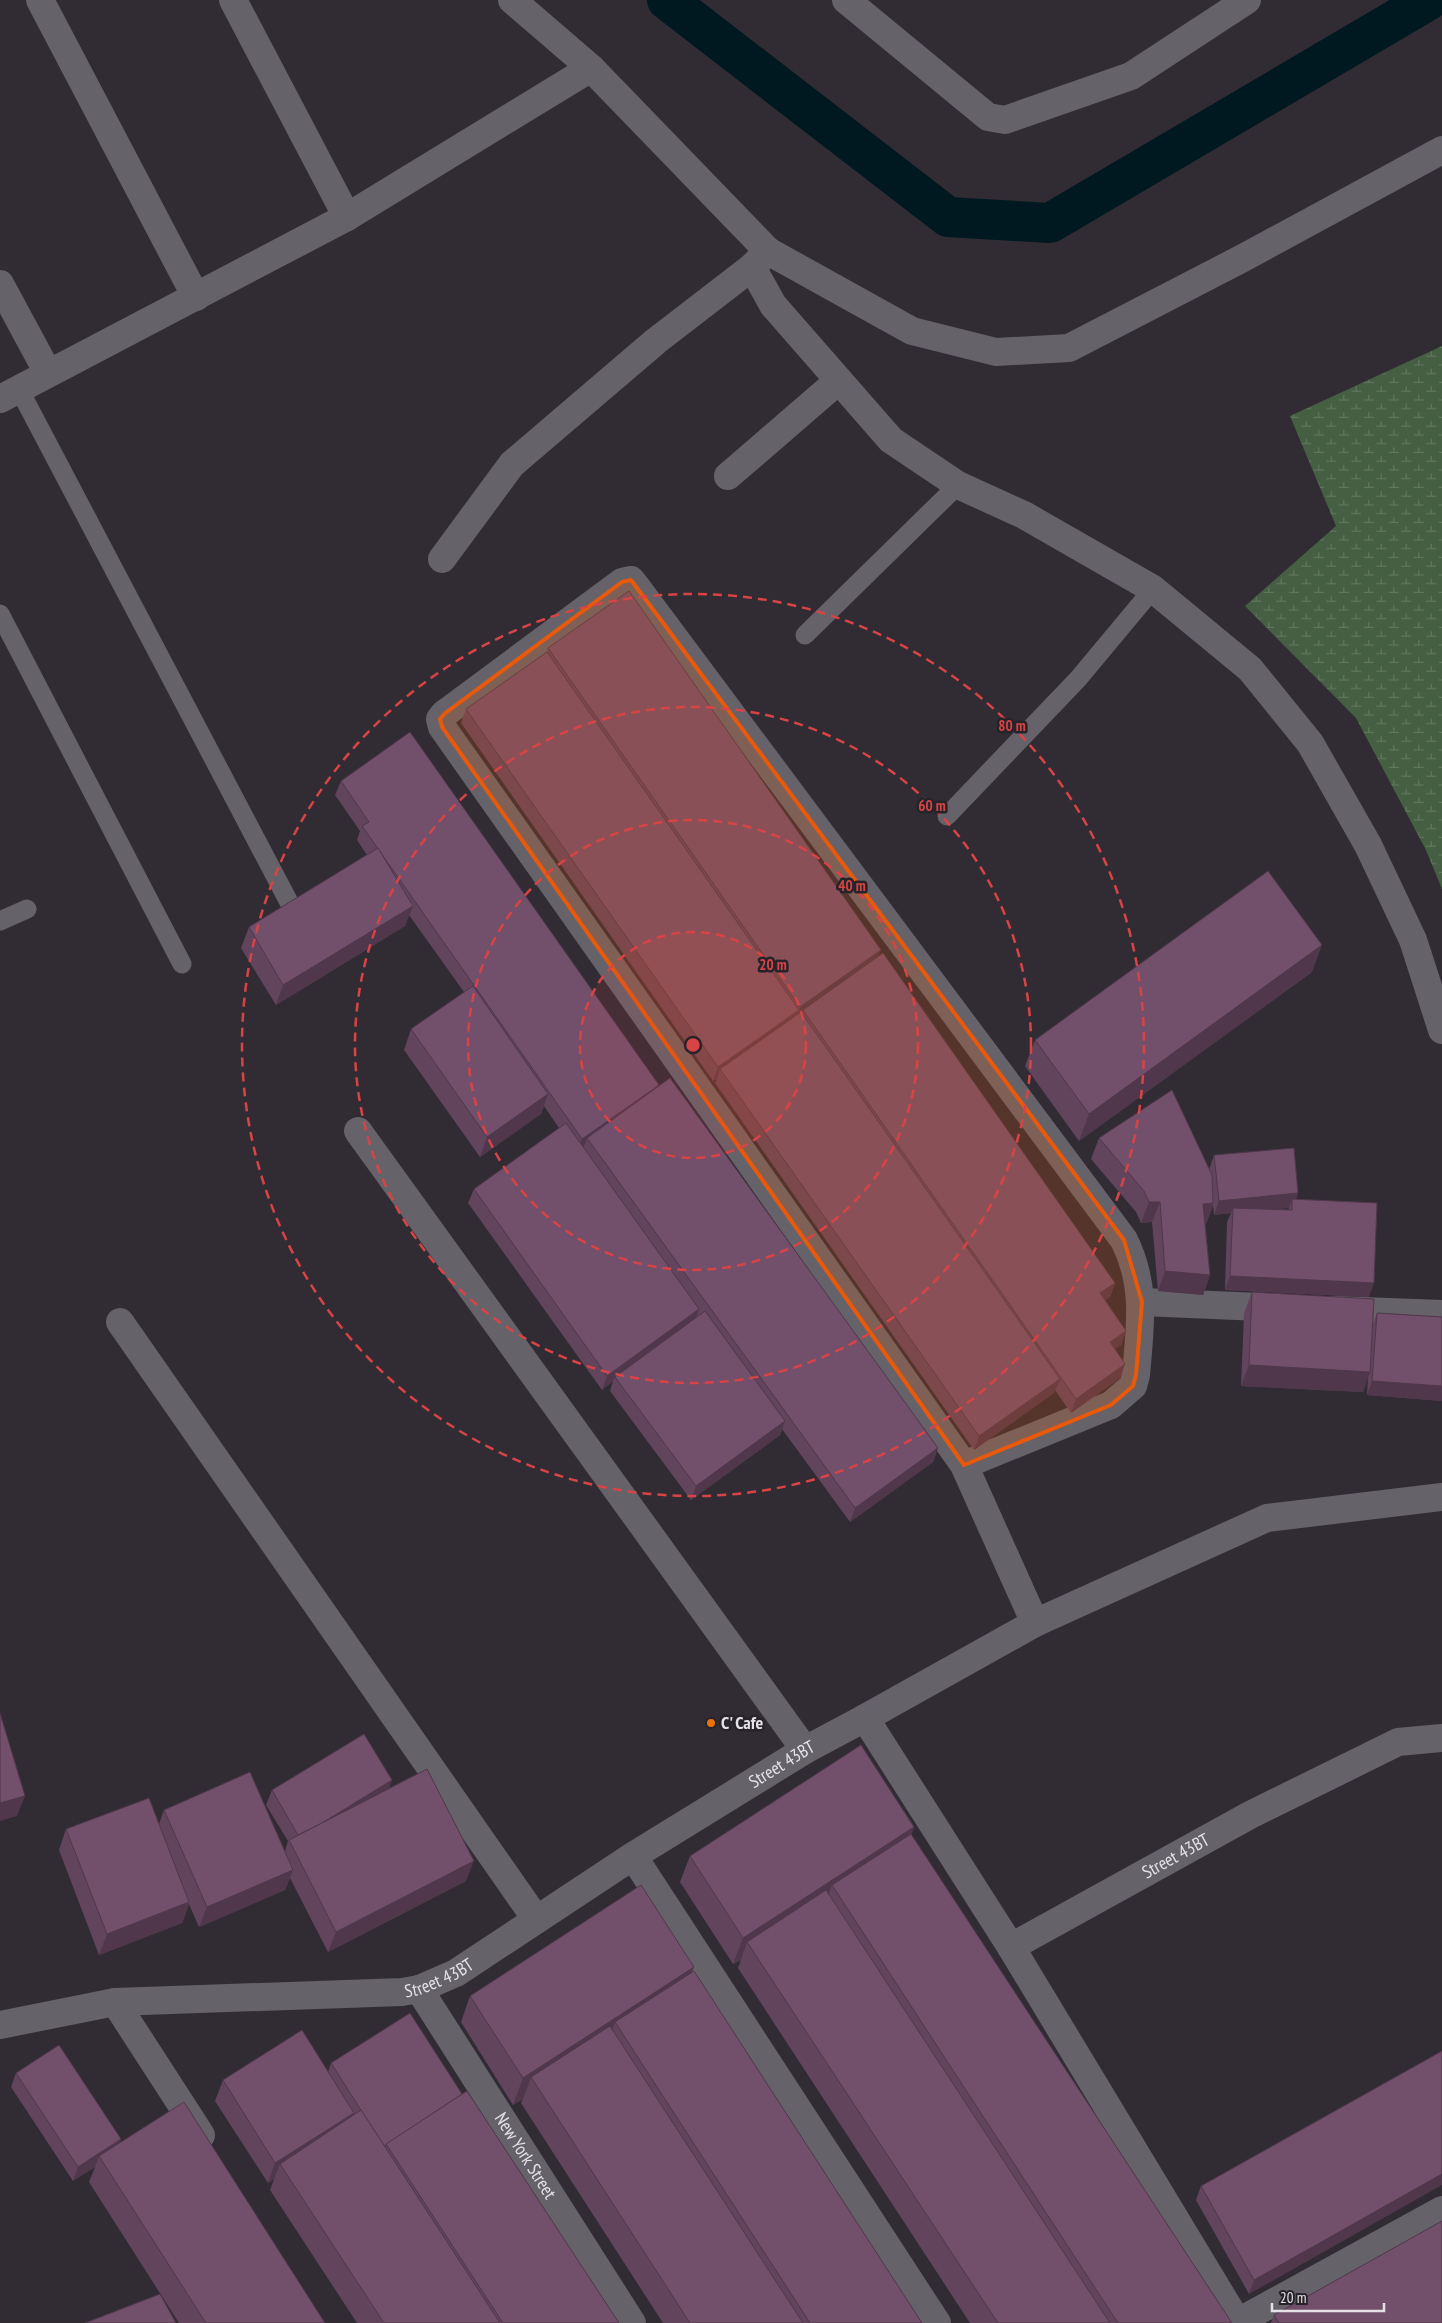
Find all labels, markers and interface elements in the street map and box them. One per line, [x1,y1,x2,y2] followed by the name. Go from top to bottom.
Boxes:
[998,716,1026,735] text: 80 m
[918,796,946,815] text: 60 m
[838,876,866,895] text: 40 m
[759,955,787,974] text: 20 m
[684,1036,702,1054] centre of rings
[721,1711,764,1734] place label: C' Cafe
[705,1717,717,1729] marker: C' Cafe
[744,1735,819,1793] street label: Street 43BT
[1138,1828,1213,1883] street label: Street 43BT
[403,1953,478,2002] street label: Street 43BT
[490,2108,562,2203] street label: New York Street
[1272,2280,1384,2312] scale bar
[1280,2288,1306,2307] text: 20 m

